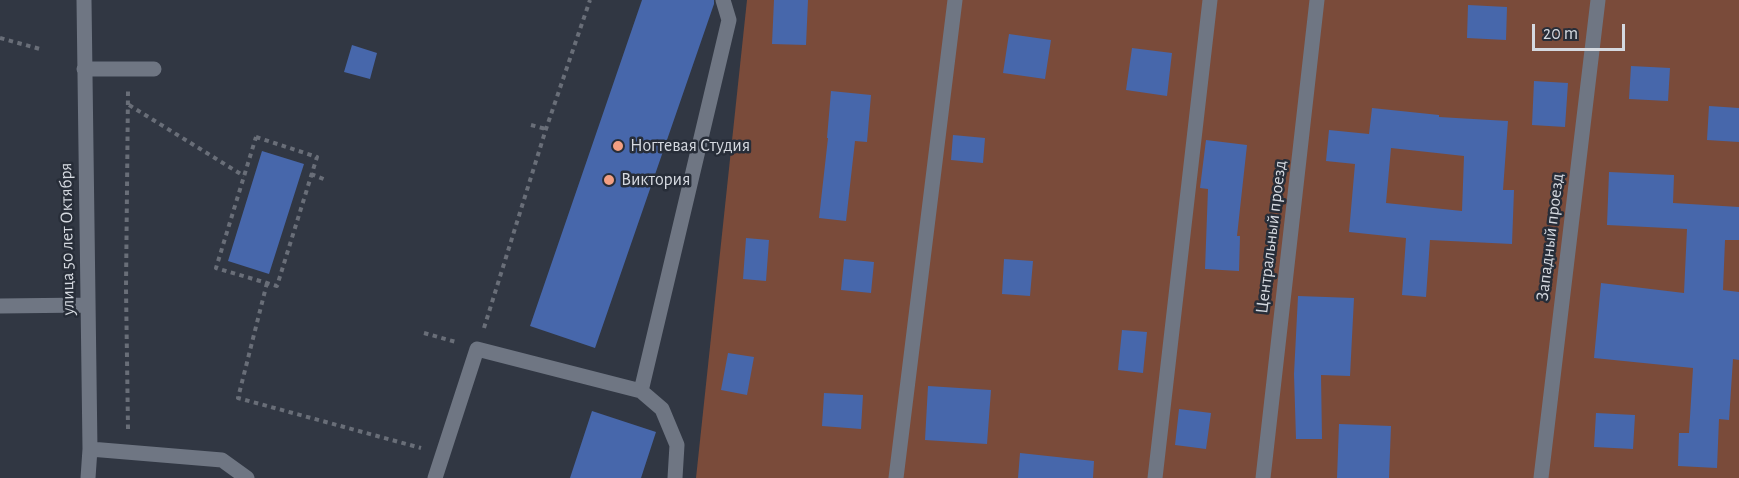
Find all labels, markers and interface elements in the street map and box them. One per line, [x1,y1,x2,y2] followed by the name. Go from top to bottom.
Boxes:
[1535,12,1628,50] scale bar
[1543,25,1578,43] text: 20 m
[630,135,750,157] place label: Ногтевая Студия
[611,139,625,153] marker: Ногтевая Студия
[1251,159,1291,315] street label: Центральный проезд
[55,162,79,316] street label: улица 50 лет Октября
[621,169,690,191] place label: Виктория
[1531,172,1569,302] street label: Западный проезд
[602,173,616,187] marker: Виктория

